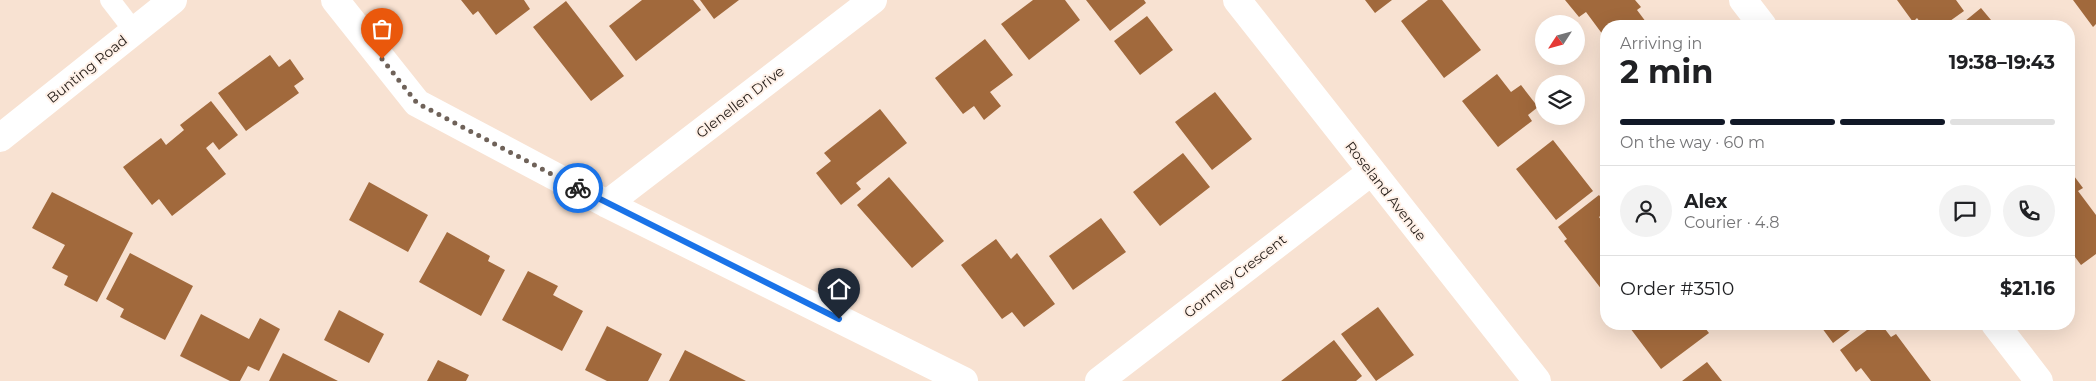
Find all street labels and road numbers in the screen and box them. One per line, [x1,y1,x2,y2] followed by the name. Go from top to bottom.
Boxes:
[43,31,131,107] street label: Bunting Road
[692,62,788,142] street label: Glenellen Drive
[1341,138,1431,244] street label: Roseland Avenue
[1180,230,1290,322] street label: Gormley Crescent

